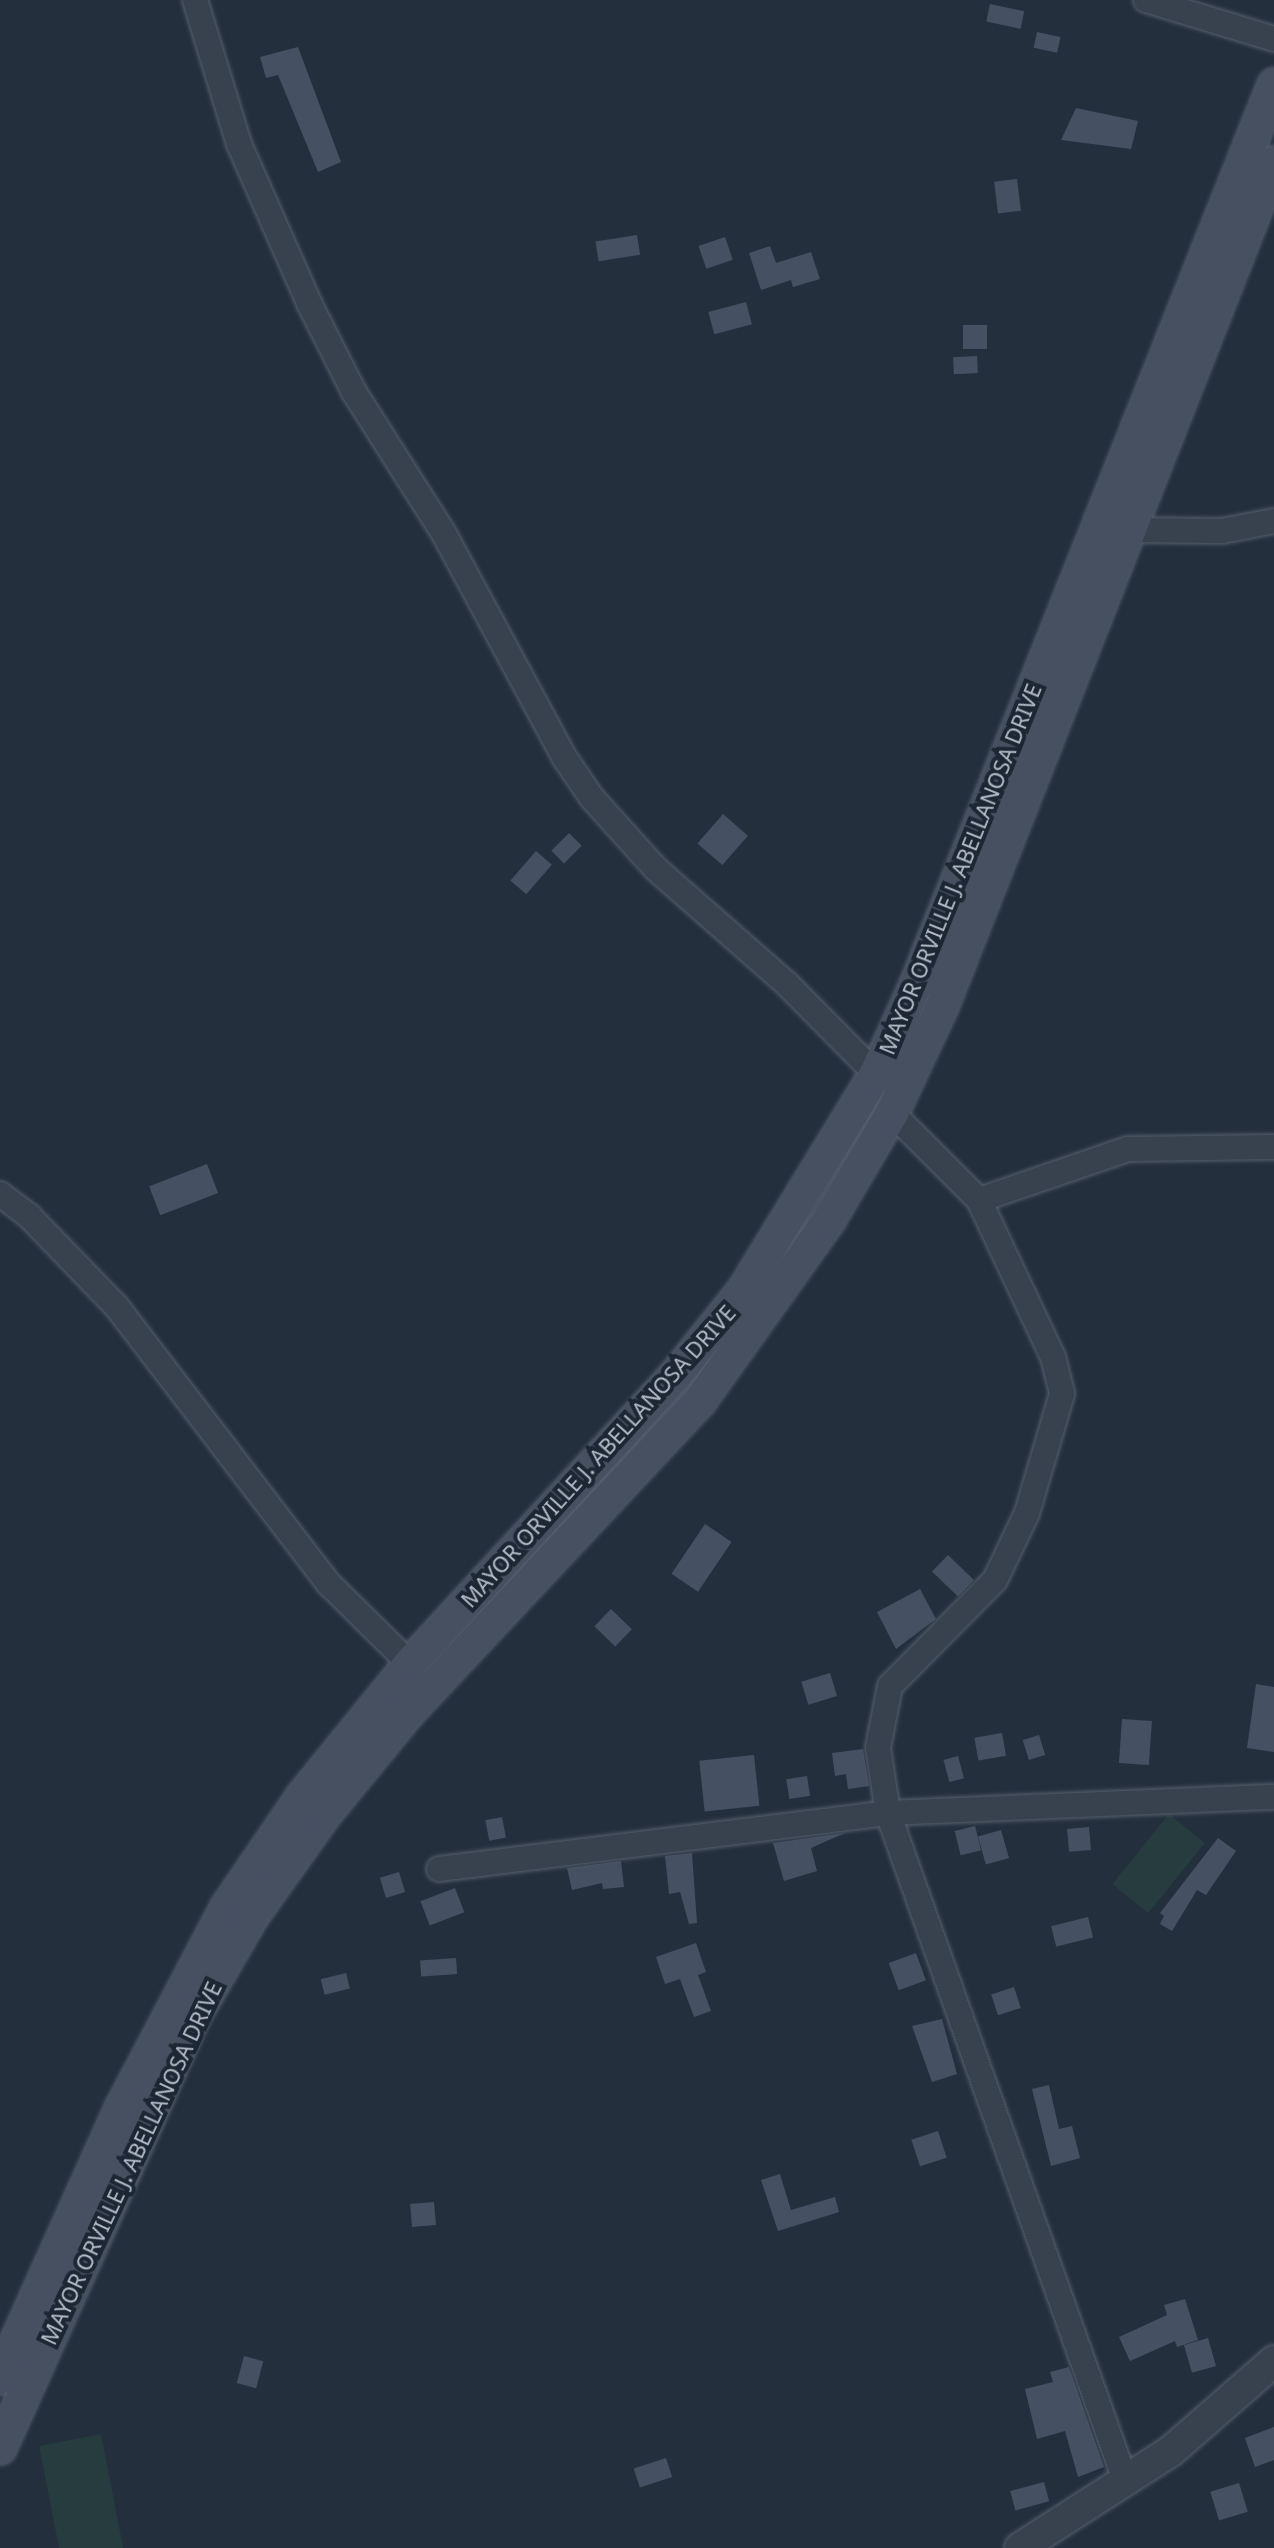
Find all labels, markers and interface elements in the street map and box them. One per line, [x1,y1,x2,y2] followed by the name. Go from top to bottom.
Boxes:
[873,680,1047,1058] street label: MAYOR ORVILLE J. ABELLANOSA DRIVE
[455,1299,741,1613] street label: MAYOR ORVILLE J. ABELLANOSA DRIVE
[35,1977,227,2349] street label: MAYOR ORVILLE J. ABELLANOSA DRIVE

